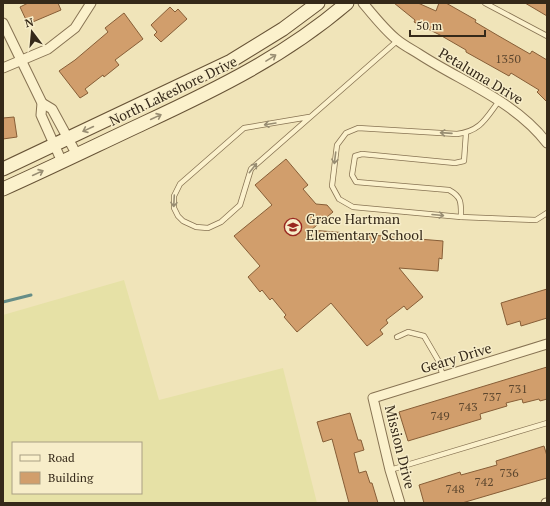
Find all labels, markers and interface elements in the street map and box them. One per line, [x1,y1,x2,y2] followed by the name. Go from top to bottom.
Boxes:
[12,12,52,52] north arrow
[410,12,485,38] scale bar
[23,14,36,30] text: N
[416,18,443,33] text: 50 m
[435,43,527,108] street label: Petaluma Drive
[106,51,240,130] street label: North Lakeshore Drive
[495,51,521,66] house number: 1350
[265,53,277,61] one-way arrow
[150,113,162,120] one-way arrow
[264,120,277,128] one-way arrow
[82,126,94,133] one-way arrow
[440,130,453,137] one-way arrow
[331,151,339,164] one-way arrow
[249,162,258,173] one-way arrow
[32,169,44,176] one-way arrow
[171,194,178,207] one-way arrow
[306,209,423,244] place label: Grace Hartman Elementary School
[431,211,444,219] one-way arrow
[283,217,303,237] school or university icon: Grace Hartman Elementary School
[418,338,494,377] street label: Geary Drive
[508,381,528,396] house number: 731
[482,389,502,404] house number: 737
[458,399,478,414] house number: 743
[381,403,420,491] street label: Mission Drive
[430,408,450,423] house number: 749
[12,442,142,494] legend
[48,450,75,465] text: Road
[499,465,519,480] house number: 736
[48,470,94,485] text: Building
[474,474,494,489] house number: 742
[445,481,465,496] house number: 748

